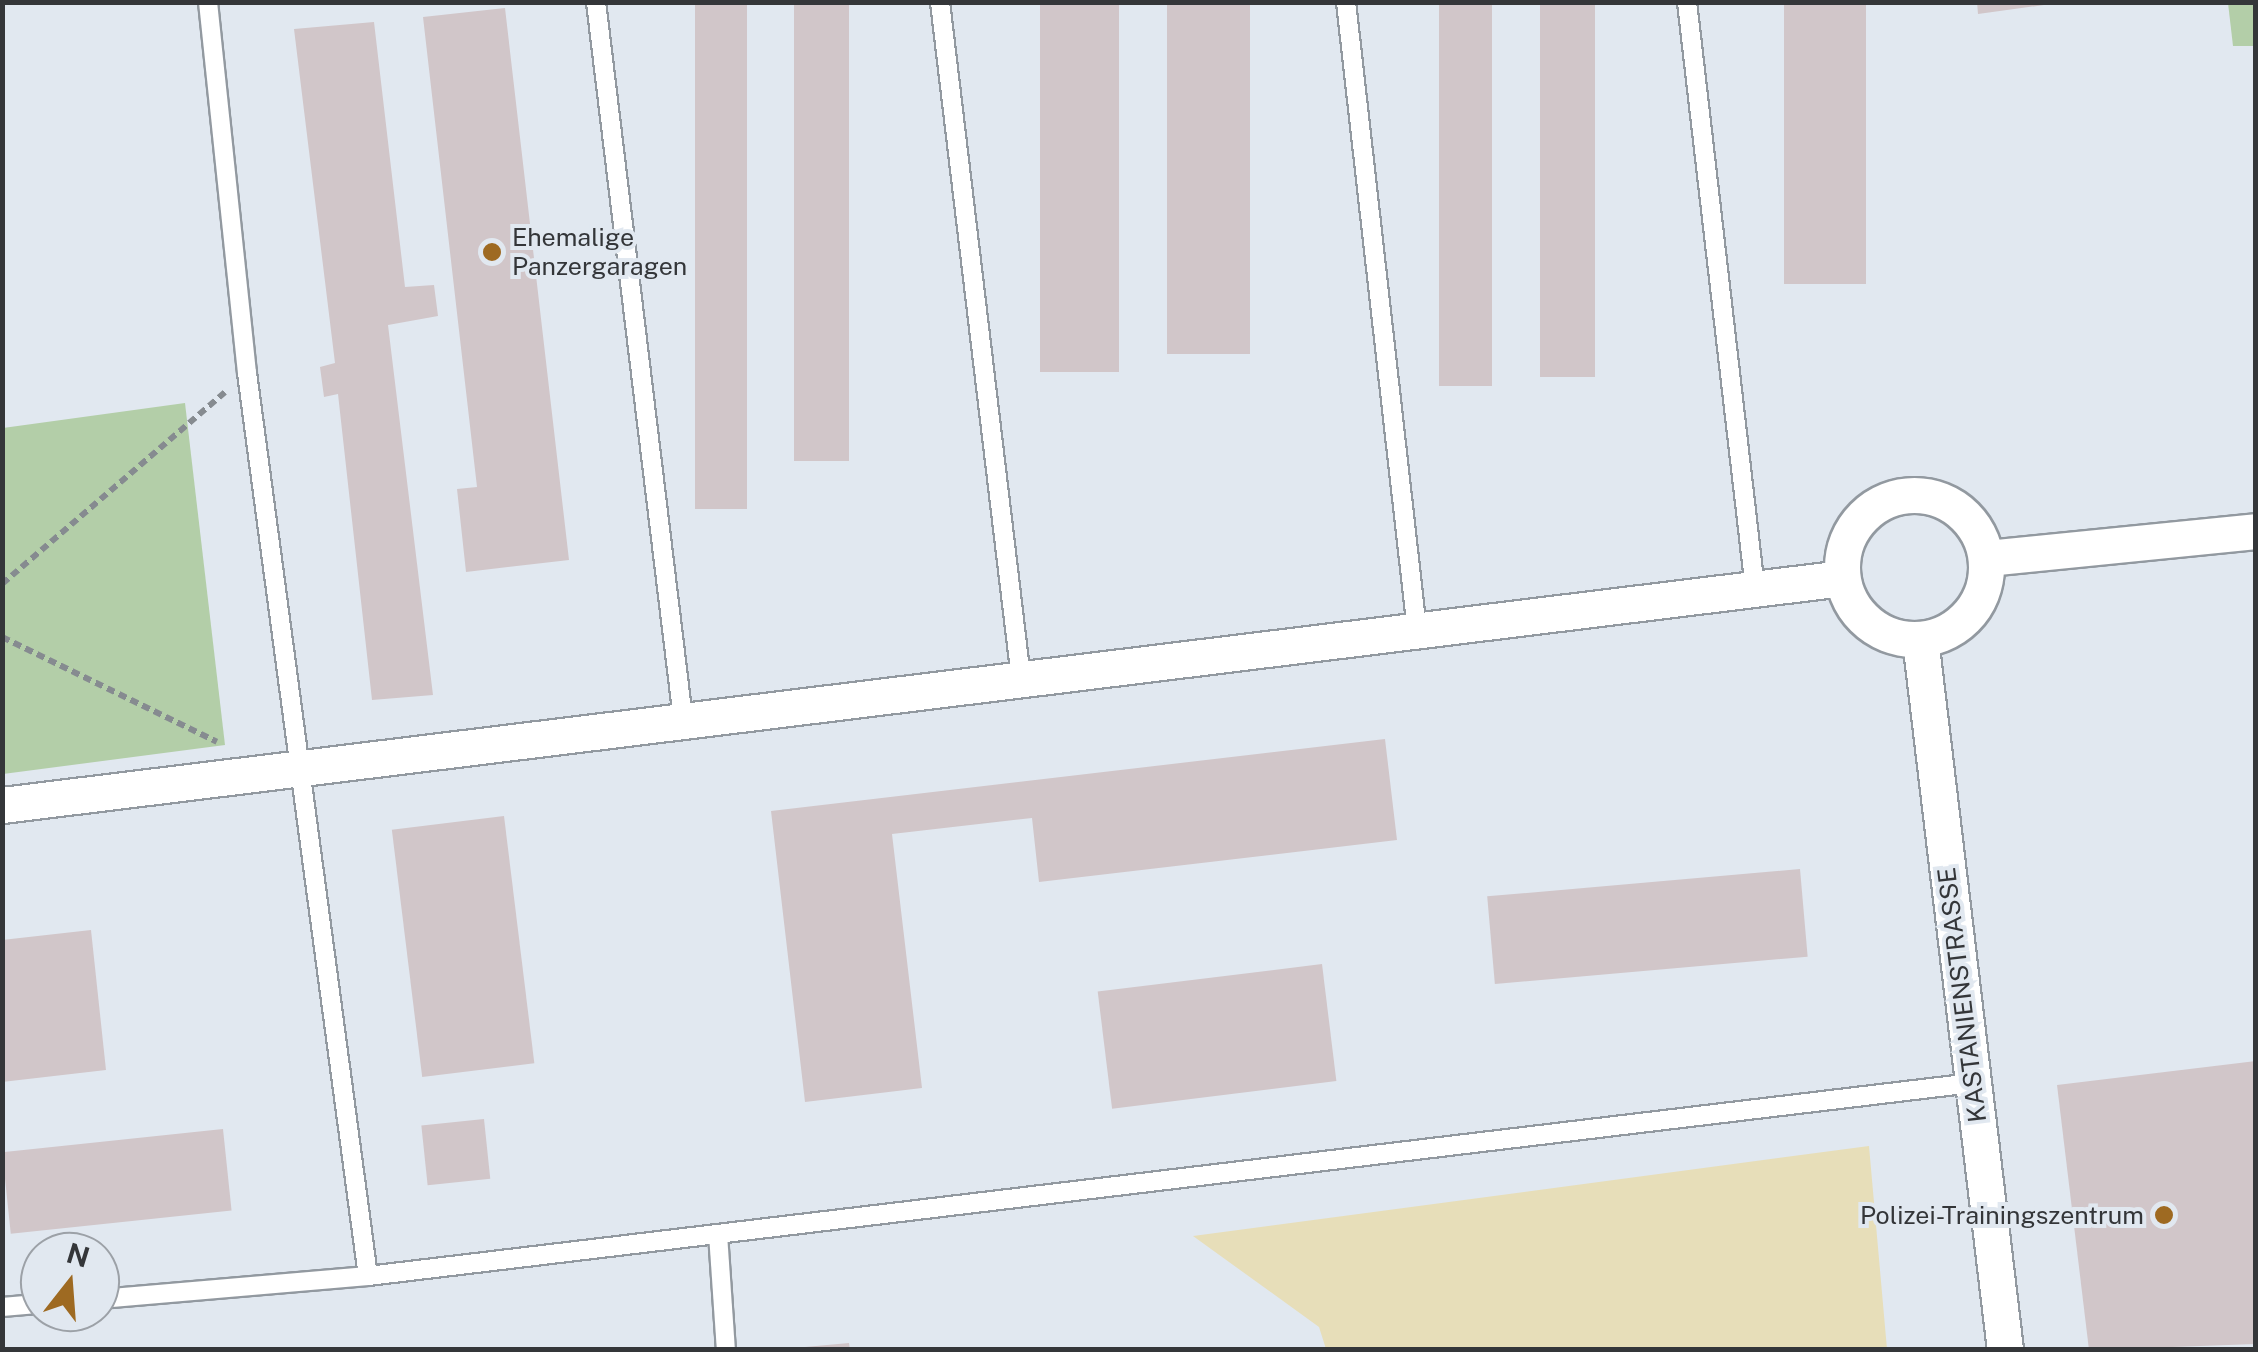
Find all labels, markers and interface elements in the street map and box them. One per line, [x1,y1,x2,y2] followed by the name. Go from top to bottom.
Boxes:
[512,223,687,282] place label: Ehemalige Panzergaragen
[481,241,503,263] marker: Ehemalige Panzergaragen
[1931,866,1993,1124] street label: KASTANIENSTRASSE
[1860,1200,2144,1230] place label: Polizei-Trainingszentrum
[2153,1204,2175,1226] marker: Polizei-Trainingszentrum
[20,1232,120,1332] north arrow
[63,1236,94,1274] text: N

